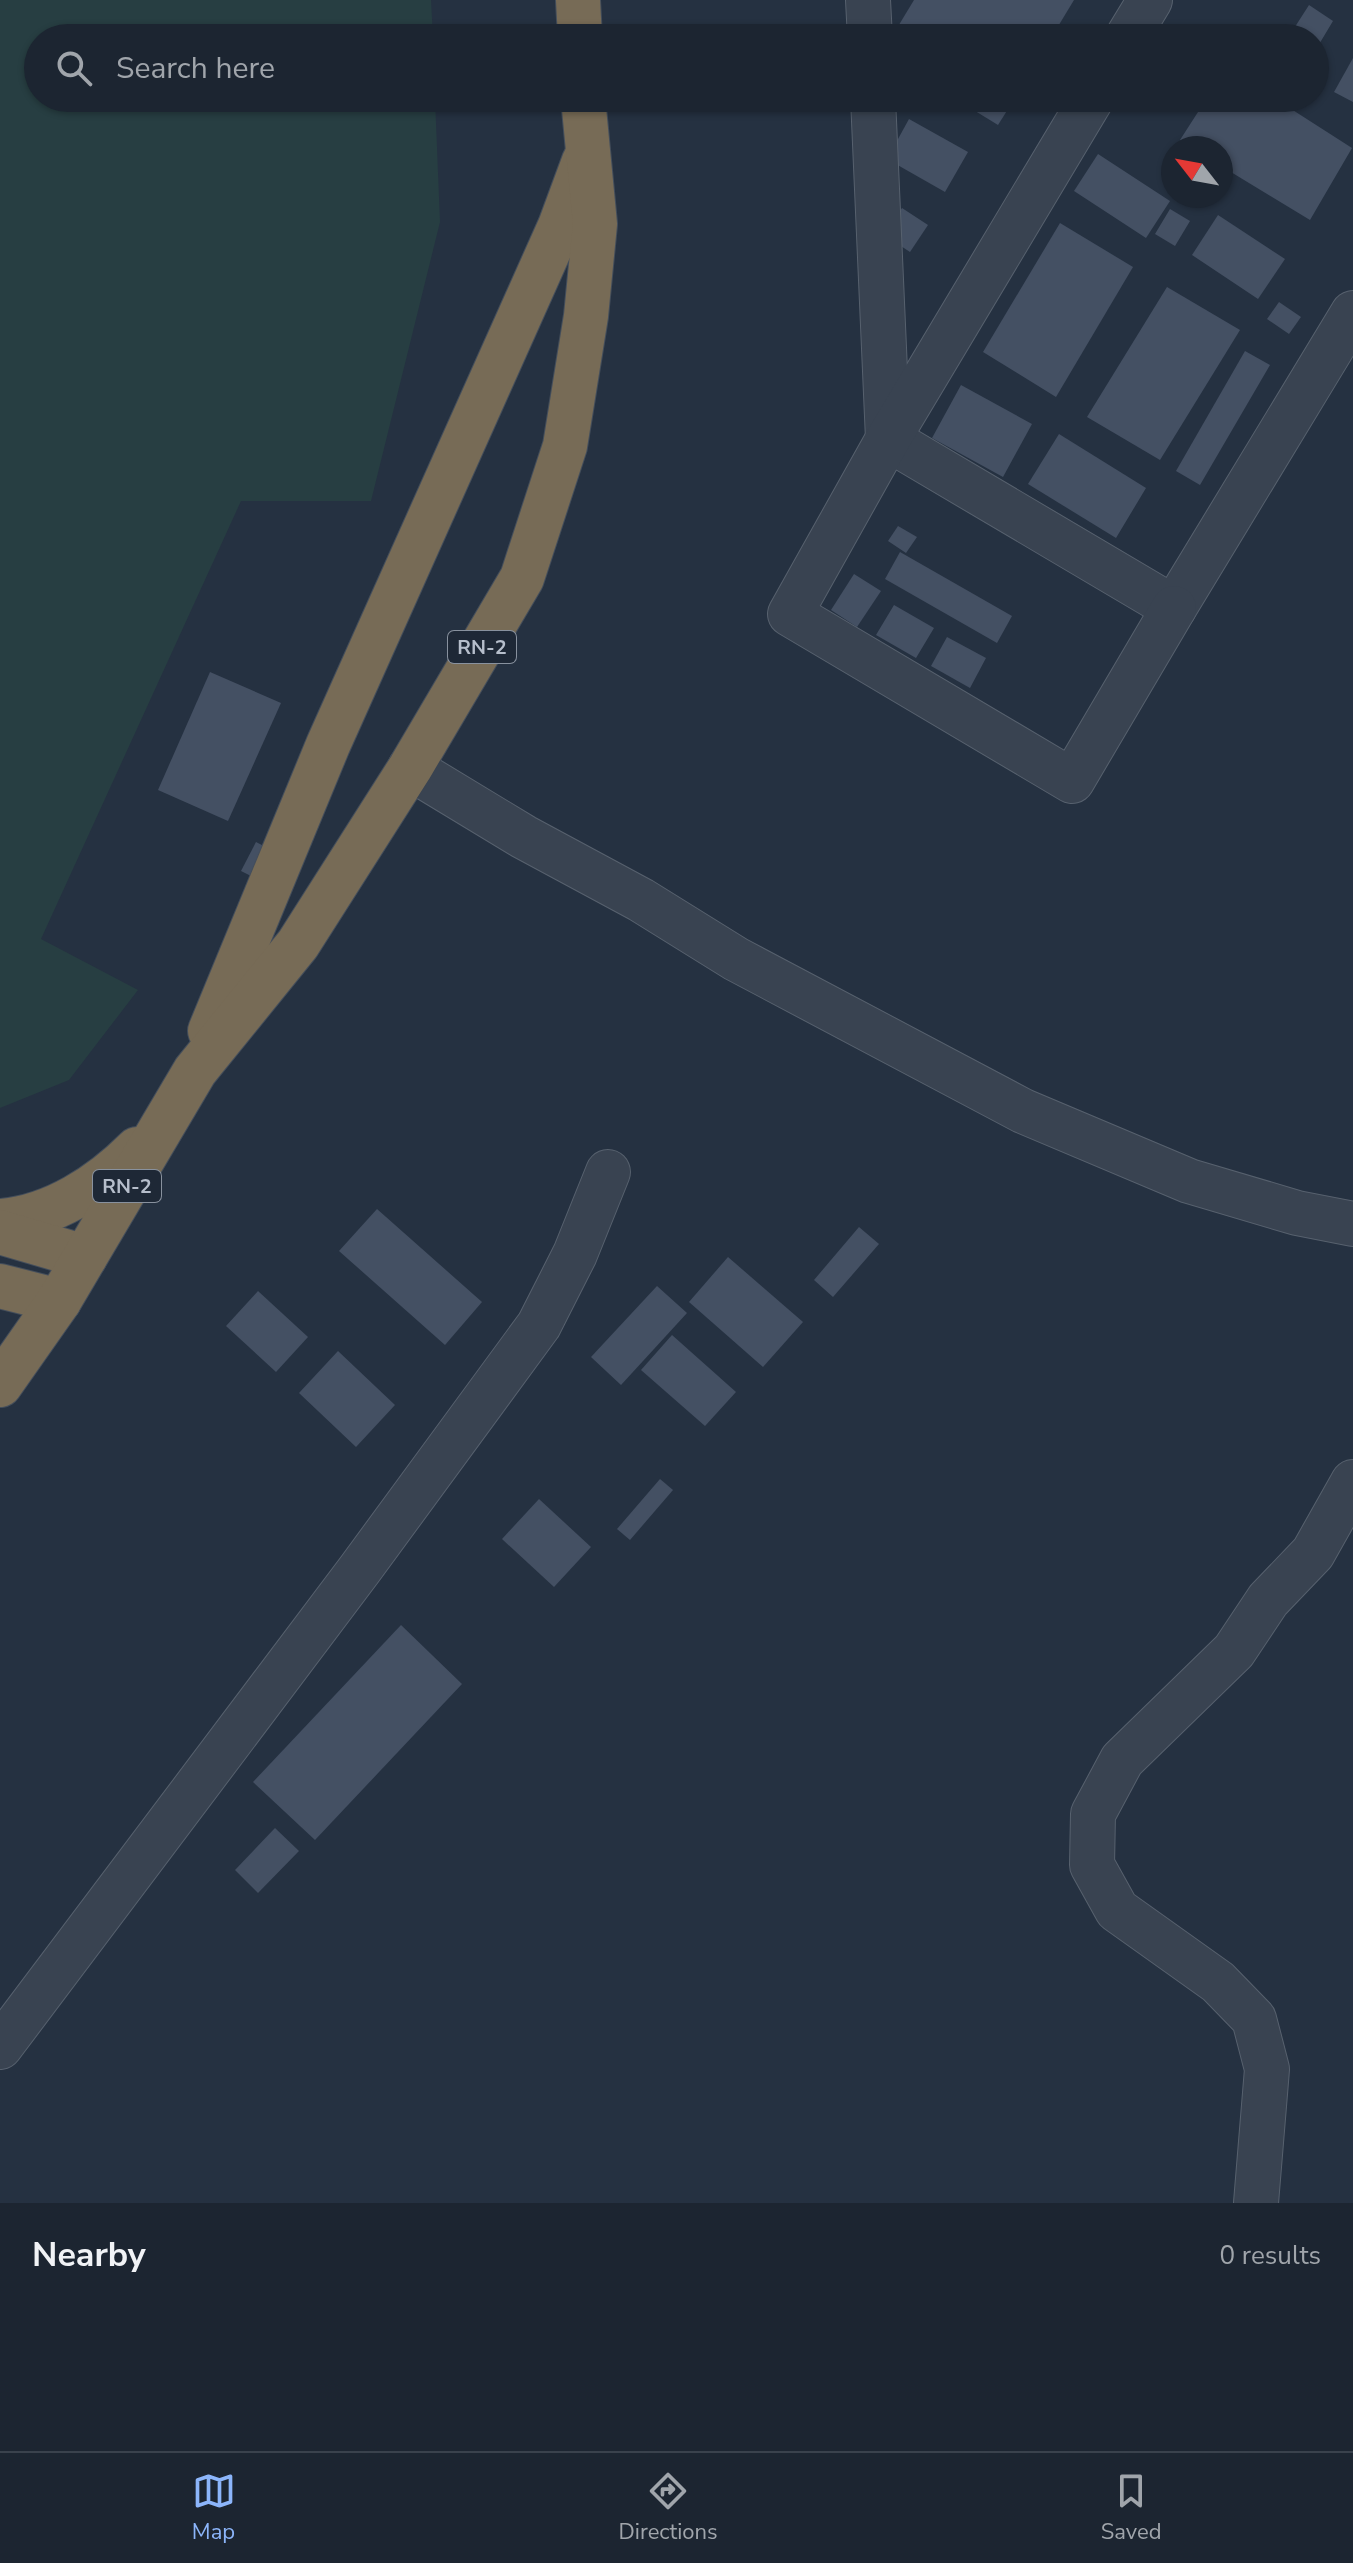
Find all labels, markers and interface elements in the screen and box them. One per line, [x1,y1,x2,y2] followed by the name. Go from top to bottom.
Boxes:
[24,24,1329,112] search box
[52,46,96,90] icon: search
[116,48,275,89] text: Search here
[1161,136,1233,208] north arrow
[448,631,516,663] road number: RN-2
[93,1170,161,1202] road number: RN-2
[32,2232,146,2278] text: Nearby
[1220,2238,1321,2273] text: 0 results
[192,2469,236,2547] tab: Map
[619,2469,718,2547] tab: Directions
[1101,2469,1161,2547] tab: Saved

